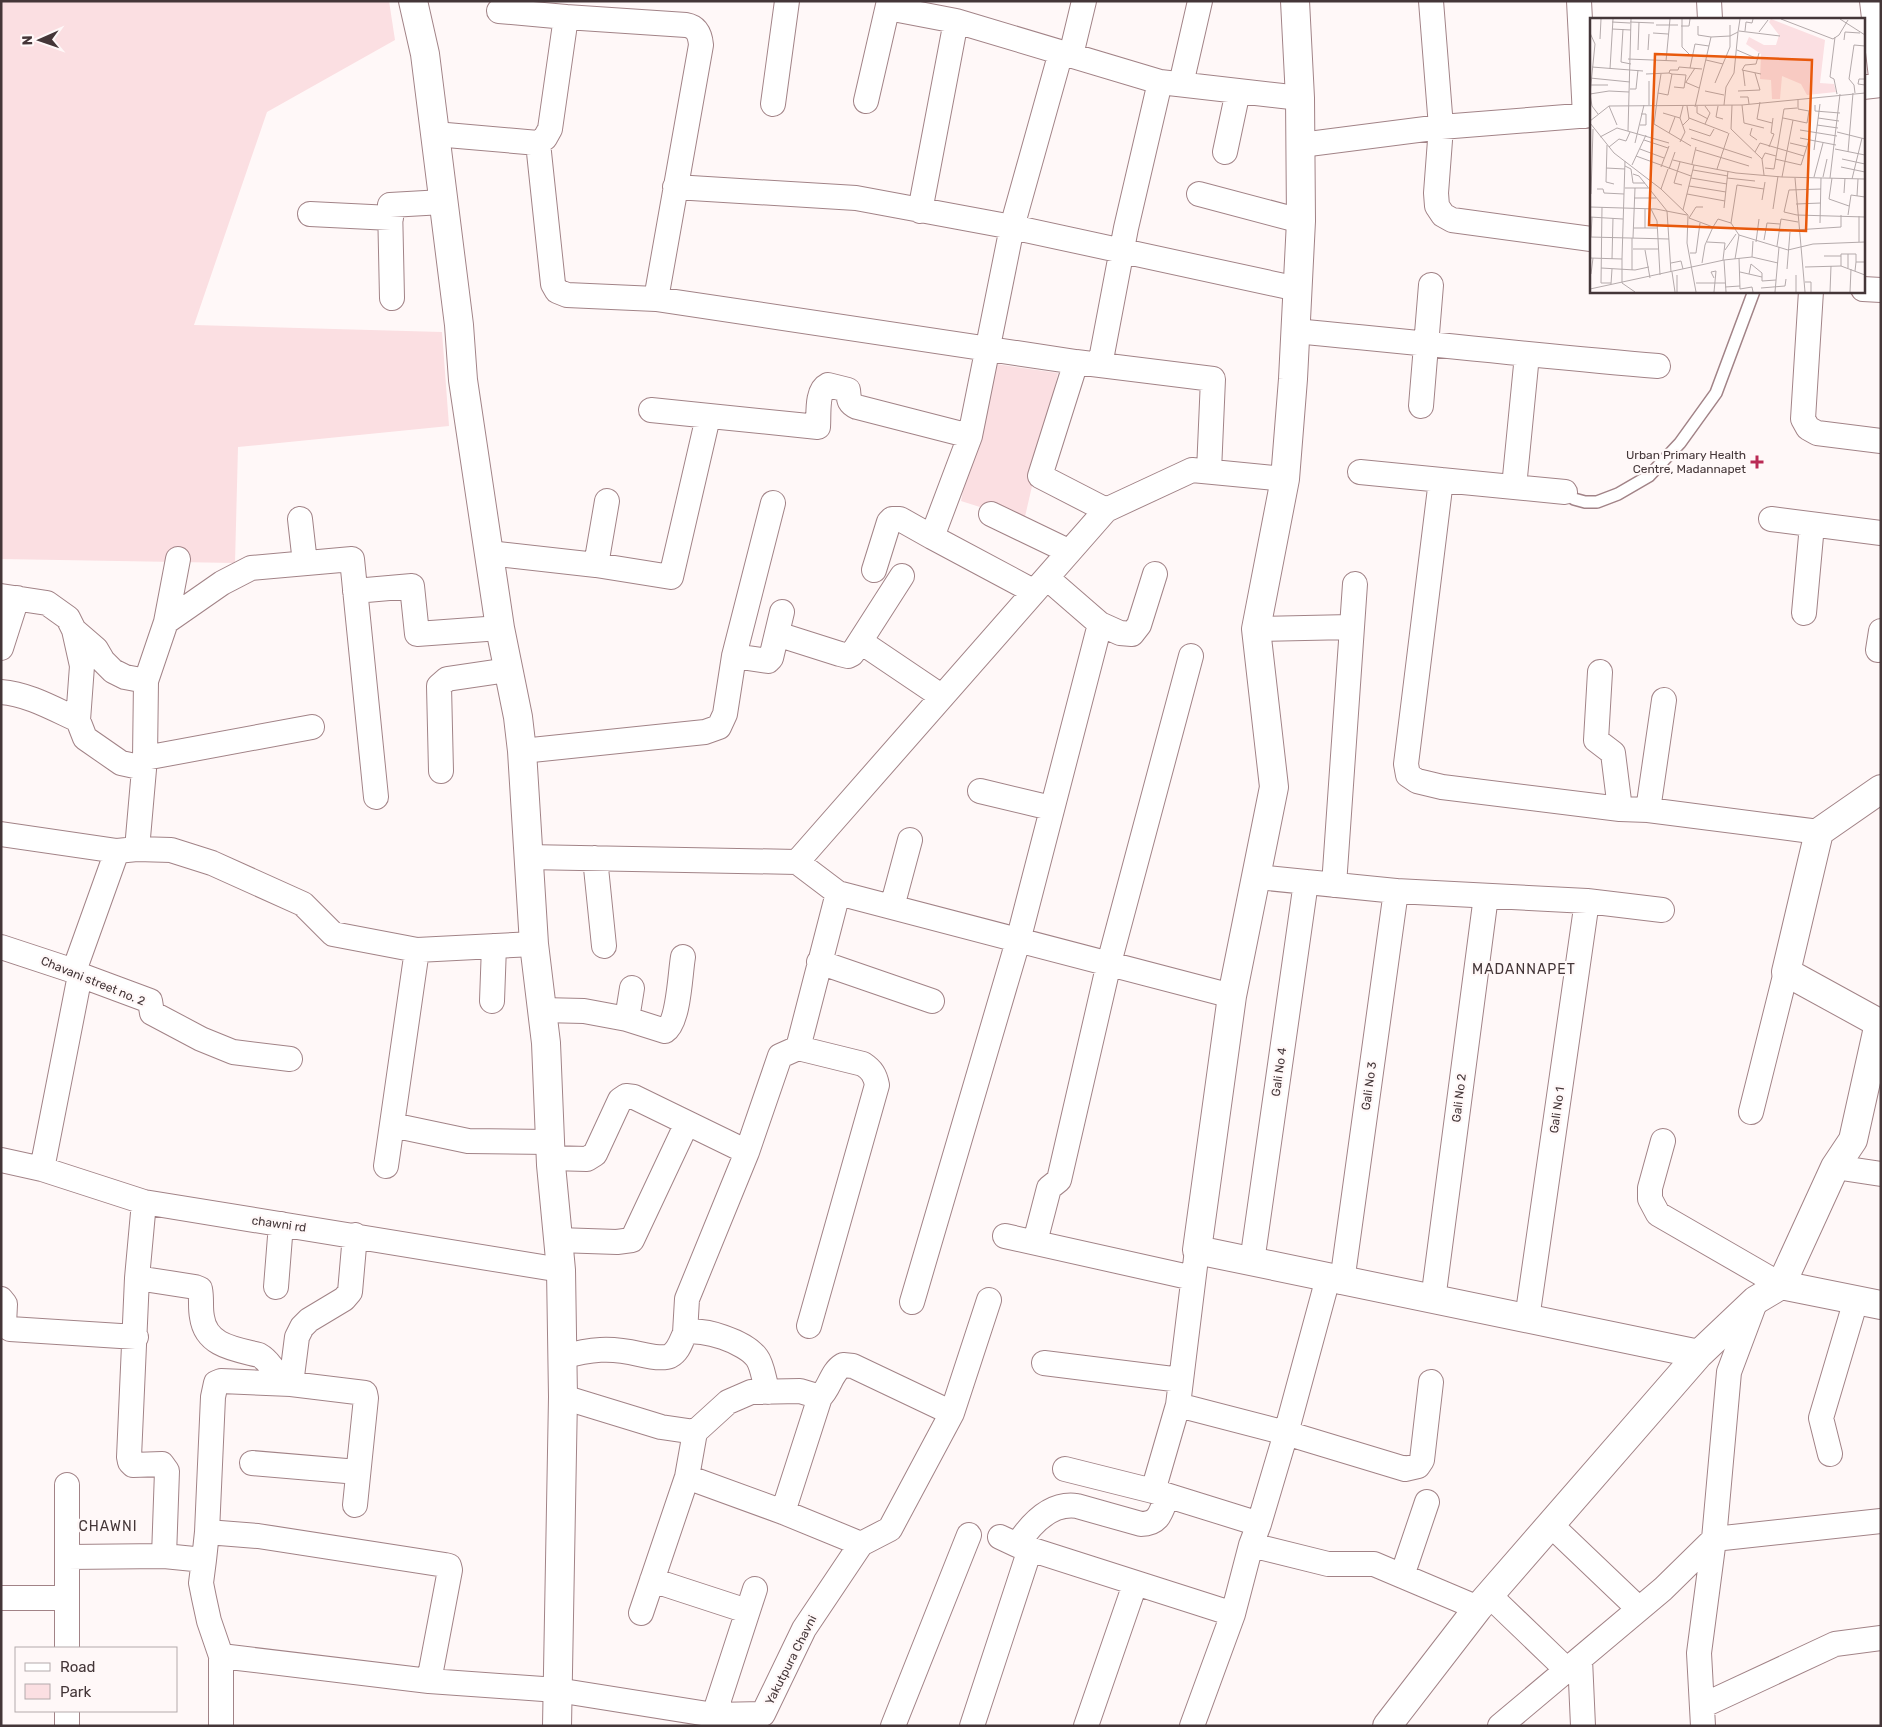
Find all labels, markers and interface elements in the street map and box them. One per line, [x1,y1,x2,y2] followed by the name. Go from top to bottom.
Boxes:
[15,15,65,65] north arrow
[1590,18,1864,292] inset map
[19,35,36,46] text: N
[1626,448,1746,476] place label: Urban Primary Health Centre, Madannapet
[1750,455,1764,469] marker: Urban Primary Health Centre, Madannapet
[39,954,147,1008] street label: Chavani street no. 2
[1472,961,1576,978] district label: MADANNAPET
[1269,1046,1289,1097] street label: Gali No 4
[1359,1061,1379,1111] street label: Gali No 3
[1449,1073,1469,1123] street label: Gali No 2
[1547,1086,1567,1134] street label: Gali No 1
[251,1213,307,1235] street label: chawni rd
[78,1518,138,1535] district label: CHAWNI
[762,1613,820,1707] street label: Yakutpura Chavni
[15,1647,178,1712] legend
[60,1658,96,1676] text: Road
[60,1683,91,1701] text: Park

